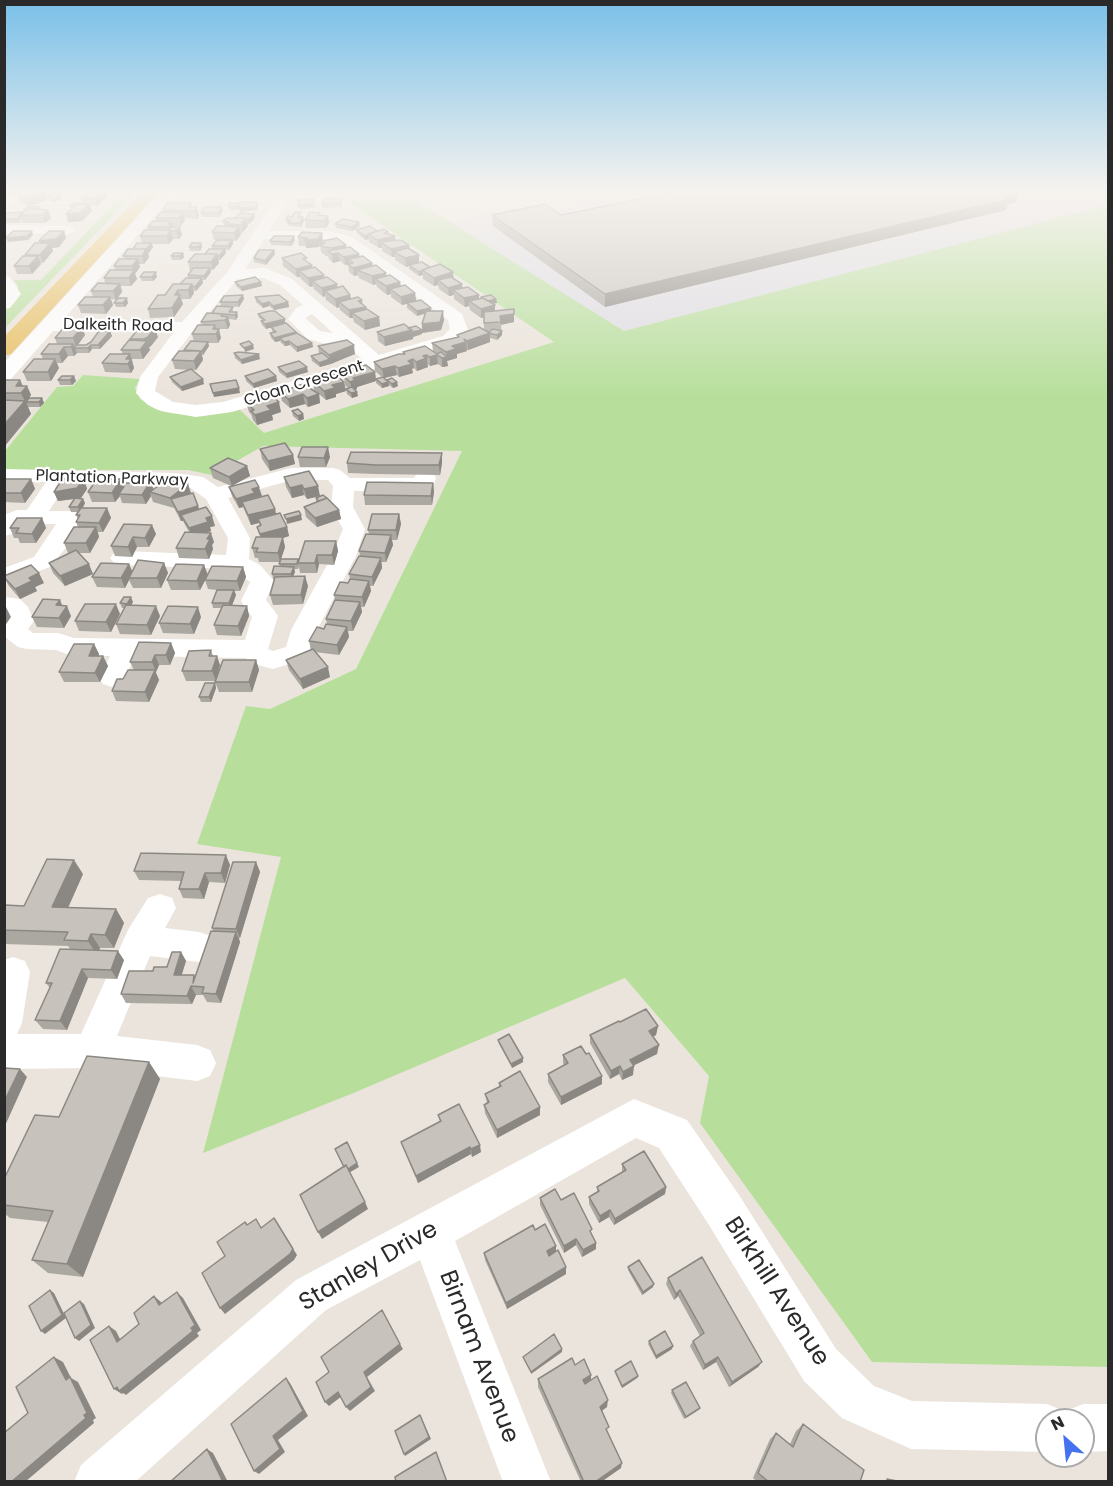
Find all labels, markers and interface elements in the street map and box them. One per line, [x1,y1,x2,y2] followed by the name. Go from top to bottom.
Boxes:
[63,315,173,337] street label: Dalkeith Road
[242,357,366,411] street label: Cloan Crescent
[35,467,189,491] street label: Plantation Parkway
[717,1212,835,1372] street label: Birkhill Avenue
[295,1216,443,1318] street label: Stanley Drive
[432,1267,524,1447] street label: Birnam Avenue
[1035,1408,1095,1468] north arrow
[1047,1410,1068,1436] text: N

